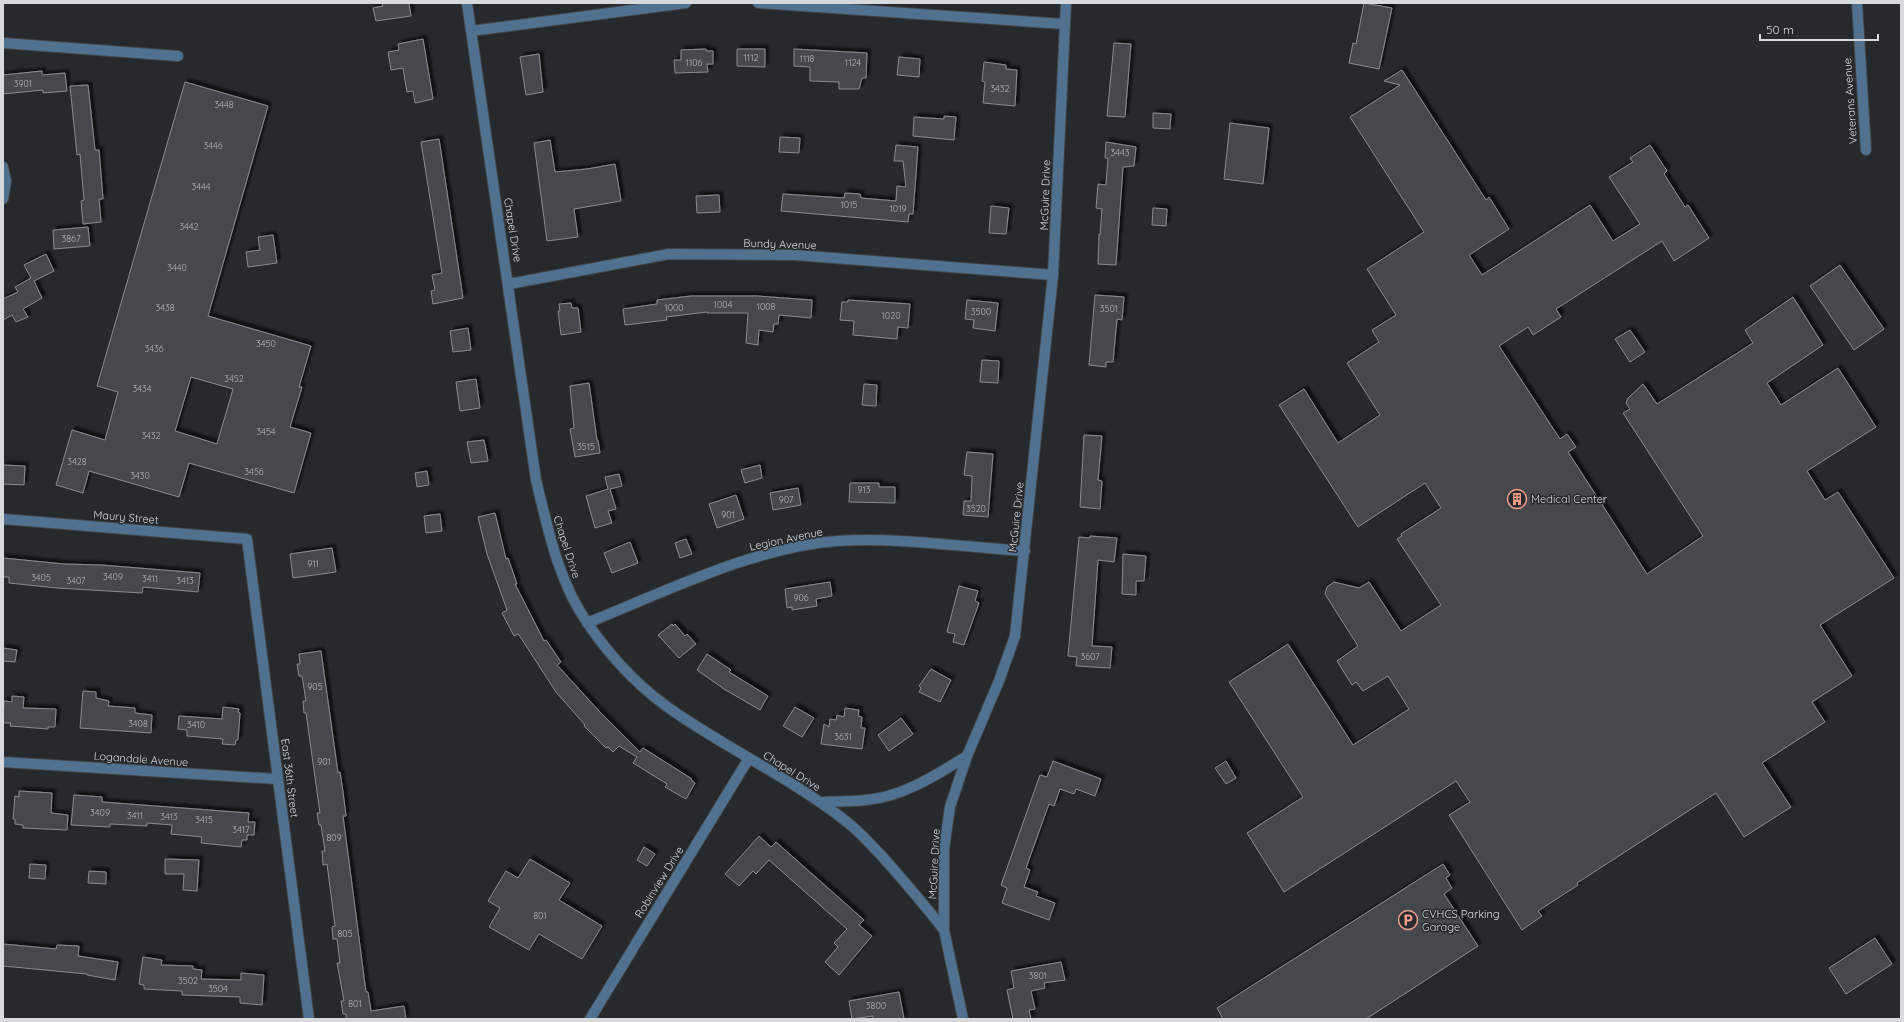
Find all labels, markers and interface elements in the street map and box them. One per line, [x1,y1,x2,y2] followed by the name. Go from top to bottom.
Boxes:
[1760,16,1878,42] scale bar
[1766,22,1794,37] text: 50 m
[744,52,758,63] house number: 1112
[800,53,815,64] house number: 1118
[686,57,703,68] house number: 1106
[845,57,861,68] house number: 1124
[1840,58,1860,144] street label: Veterans Avenue
[14,78,32,89] house number: 3901
[990,83,1010,94] house number: 3432
[214,99,234,110] house number: 3448
[203,140,223,151] house number: 3446
[1111,147,1130,158] house number: 3443
[1037,159,1053,231] street label: McGuire Drive
[192,181,211,192] house number: 3444
[501,197,525,263] street label: Chapel Drive
[841,199,858,210] house number: 1015
[889,203,907,214] house number: 1019
[179,221,199,232] house number: 3442
[61,233,81,244] house number: 3867
[743,236,817,252] street label: Bundy Avenue
[167,262,187,273] house number: 3440
[714,299,733,310] house number: 1004
[757,301,776,312] house number: 1008
[155,302,175,313] house number: 3438
[664,302,684,313] house number: 1000
[1100,303,1118,314] house number: 3501
[971,306,991,317] house number: 3500
[881,310,901,321] house number: 1020
[256,338,276,349] house number: 3450
[144,343,164,354] house number: 3436
[224,373,244,384] house number: 3452
[133,383,152,394] house number: 3434
[256,426,276,437] house number: 3454
[141,430,161,441] house number: 3432
[577,441,595,452] house number: 3515
[67,456,87,467] house number: 3428
[244,466,264,477] house number: 3456
[130,470,150,481] house number: 3430
[1005,481,1027,553] street label: McGuire Drive
[857,484,871,495] house number: 913
[1506,488,1528,510] building icon: Medical Center
[1531,492,1608,506] place label: Medical Center
[779,494,794,505] house number: 907
[966,503,986,514] house number: 3520
[93,507,159,527] street label: Maury Street
[721,509,735,520] house number: 901
[550,514,584,580] street label: Chapel Drive
[748,524,824,554] street label: Legion Avenue
[307,558,319,569] house number: 911
[103,571,123,582] house number: 3409
[31,572,51,583] house number: 3405
[142,573,158,584] house number: 3411
[67,575,86,586] house number: 3407
[176,575,194,586] house number: 3413
[793,592,809,603] house number: 906
[1080,651,1100,662] house number: 3607
[307,681,323,692] house number: 905
[128,718,148,729] house number: 3408
[187,719,205,730] house number: 3410
[834,731,852,742] house number: 3631
[278,738,302,819] street label: East 36th Street
[761,748,823,794] street label: Chapel Drive
[93,749,189,769] street label: Logandale Avenue
[317,756,331,767] house number: 901
[90,807,110,818] house number: 3409
[127,810,143,821] house number: 3411
[160,811,178,822] house number: 3413
[195,814,213,825] house number: 3415
[232,824,250,835] house number: 3417
[925,828,943,900] street label: McGuire Drive
[326,832,342,843] house number: 809
[631,844,687,920] street label: Robinview Drive
[1422,907,1500,934] place label: CVHCS Parking Garage
[1397,909,1419,931] parking icon: CVHCS Parking Garage
[533,910,547,921] house number: 801
[337,928,353,939] house number: 805
[1029,970,1047,981] house number: 3801
[178,975,198,986] house number: 3502
[208,983,228,994] house number: 3504
[348,998,362,1009] house number: 801
[866,1000,886,1011] house number: 3800

